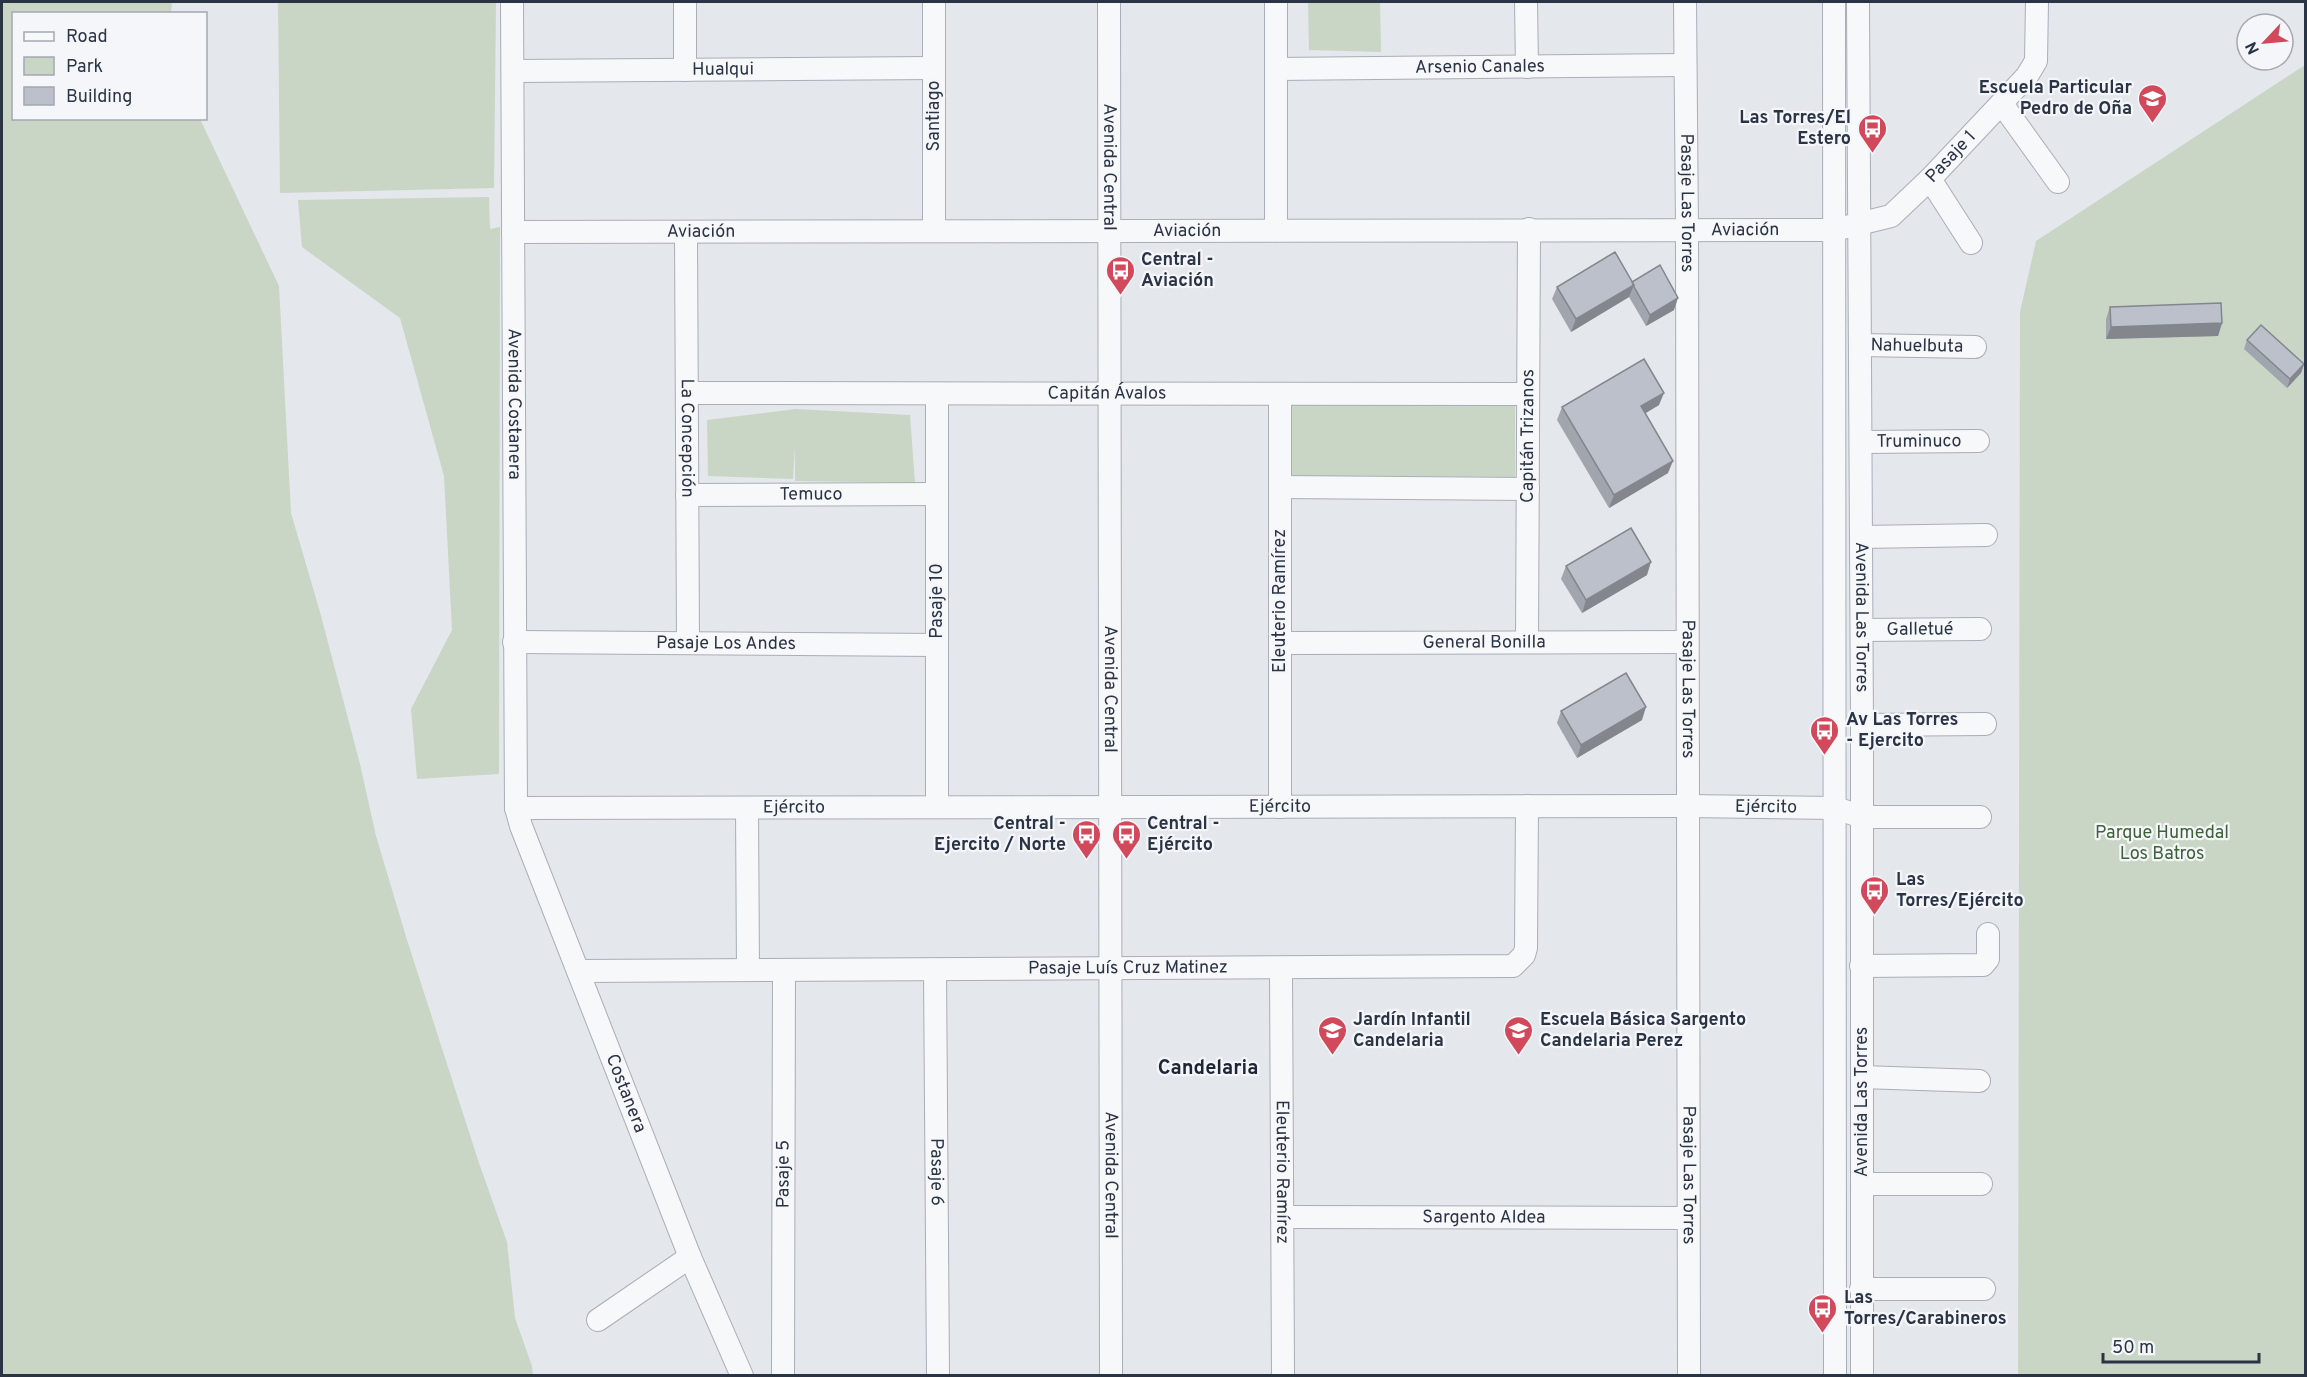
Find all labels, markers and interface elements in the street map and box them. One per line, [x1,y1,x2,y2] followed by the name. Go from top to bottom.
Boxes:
[12,12,207,120] legend
[2235,12,2295,72] north arrow
[66,26,108,49] text: Road
[2242,38,2265,57] text: N
[1415,55,1545,79] street label: Arsenio Canales
[66,56,103,79] text: Park
[692,58,754,81] street label: Hualqui
[1979,77,2133,121] place label: Escuela Particular Pedro de Oña
[923,80,946,152] street label: Santiago
[2137,82,2169,124] school or university icon: Escuela Particular Pedro de Oña
[66,86,132,109] text: Building
[1098,103,1121,231] street label: Avenida Central
[1739,107,1851,151] place label: Las Torres/El Estero
[1856,112,1888,154] bus stop icon: Las Torres/El Estero
[1921,126,1981,188] street label: Pasaje 1
[1675,133,1699,273] street label: Pasaje Las Torres
[1153,219,1221,243] street label: Aviación
[1711,219,1779,242] street label: Aviación
[667,220,735,243] street label: Aviación
[1141,249,1214,293] place label: Central - Aviación
[1104,254,1136,296] bus stop icon: Central - Aviación
[502,328,526,480] street label: Avenida Costanera
[1870,334,1964,358] street label: Nahuelbuta
[1516,369,1540,503] street label: Capitán Trizanos
[675,378,699,498] street label: La Concepción
[1048,380,1166,405] street label: Capitán Ávalos
[1876,430,1962,453] street label: Truminuco
[779,483,843,506] street label: Temuco
[1269,529,1292,673] street label: Eleuterio Ramírez
[1849,542,1873,692] street label: Avenida Las Torres
[926,563,949,639] street label: Pasaje 10
[1886,618,1954,641] street label: Galletué
[1676,619,1699,759] street label: Pasaje Las Torres
[1098,625,1122,753] street label: Avenida Central
[1422,631,1546,654] street label: General Bonilla
[656,632,796,655] street label: Pasaje Los Andes
[1846,709,1958,753] place label: Av Las Torres - Ejercito
[1809,714,1841,756] bus stop icon: Av Las Torres - Ejercito
[1249,795,1311,818] street label: Ejército
[1735,795,1797,819] street label: Ejército
[763,796,825,819] street label: Ejército
[934,813,1066,857] place label: Central - Ejercito / Norte
[1147,813,1220,857] place label: Central - Ejército
[1071,818,1103,860] bus stop icon: Central - Ejercito / Norte
[1110,818,1142,860] bus stop icon: Central - Ejército
[2095,822,2229,866] park label: Parque Humedal Los Batros
[1896,869,2024,913] place label: Las Torres/Ejército
[1859,874,1891,916] bus stop icon: Las Torres/Ejército
[1028,956,1228,980] street label: Pasaje Luís Cruz Matinez
[1353,1009,1471,1053] place label: Jardín Infantil Candelaria
[1540,1009,1746,1053] place label: Escuela Básica Sargento Candelaria Perez
[1316,1014,1348,1056] school or university icon: Jardín Infantil Candelaria
[1503,1014,1535,1056] school or university icon: Escuela Básica Sargento Candelaria Perez
[1851,1027,1874,1177] street label: Avenida Las Torres
[600,1051,652,1136] street label: Costanera
[1158,1056,1258,1082] district label: Candelaria
[1270,1100,1294,1244] street label: Eleuterio Ramírez
[1677,1105,1700,1245] street label: Pasaje Las Torres
[1099,1111,1122,1239] street label: Avenida Central
[925,1138,948,1206] street label: Pasaje 6
[772,1140,795,1208] street label: Pasaje 5
[1422,1206,1546,1229] street label: Sargento Aldea
[1844,1287,2007,1331] place label: Las Torres/Carabineros
[1807,1292,1839,1334] bus stop icon: Las Torres/Carabineros
[2103,1326,2259,1364] scale bar
[2112,1337,2154,1360] text: 50 m

